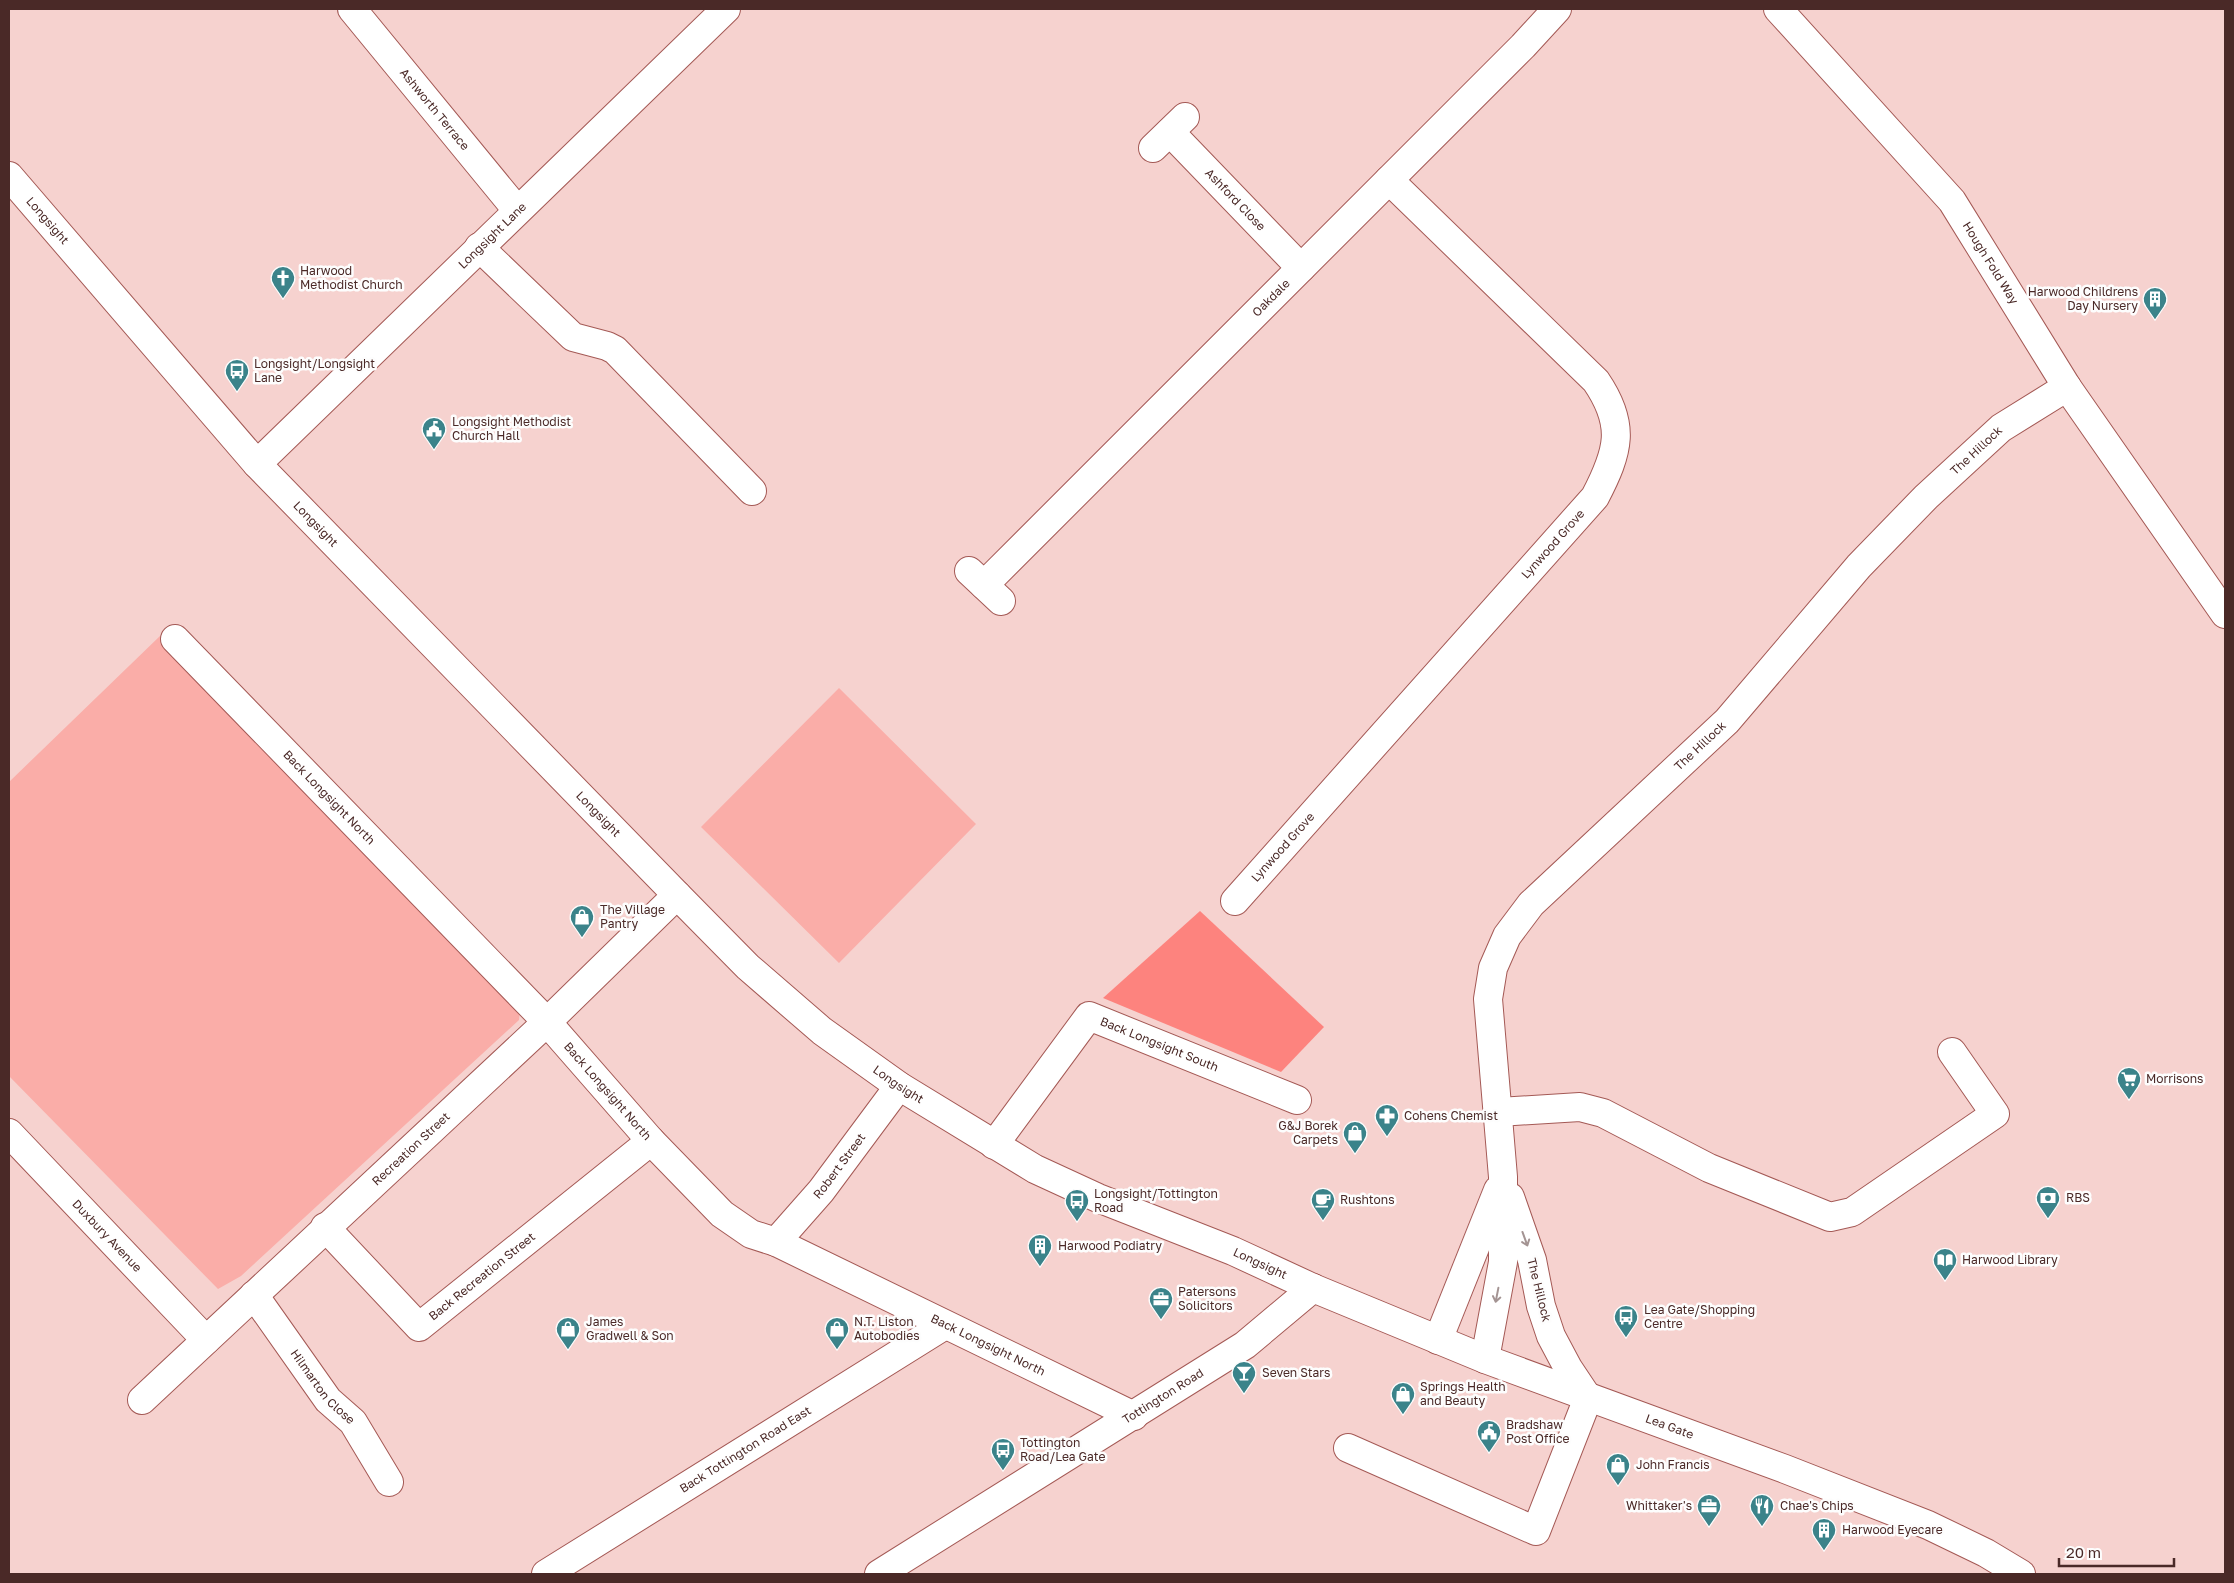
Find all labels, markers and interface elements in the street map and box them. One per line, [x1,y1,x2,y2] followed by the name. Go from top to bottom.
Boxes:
[397,65,473,153] street label: Ashworth Terrace
[1202,165,1269,234] street label: Ashford Close
[23,194,73,247] street label: Longsight
[455,199,529,272] street label: Longsight Lane
[1960,219,2022,307] street label: Hough Fold Way
[300,263,403,292] place label: Harwood Methodist Church
[270,265,296,299] church icon: Harwood Methodist Church
[1249,276,1293,320] street label: Oakdale
[2028,284,2138,313] place label: Harwood Childrens Day Nursery
[2142,286,2168,320] building icon: Harwood Childrens Day Nursery
[254,356,375,385] place label: Longsight/Longsight Lane
[224,358,250,392] bus stop icon: Longsight/Longsight Lane
[452,414,571,443] place label: Longsight Methodist Church Hall
[421,416,447,450] public building icon: Longsight Methodist Church Hall
[1947,423,2005,478] street label: The Hillock
[290,498,342,550] street label: Longsight
[1518,506,1587,582] street label: Lynwood Grove
[1671,718,1729,773] street label: The Hillock
[280,747,378,847] street label: Back Longsight North
[573,788,624,840] street label: Longsight
[1248,809,1317,885] street label: Lynwood Grove
[600,902,665,931] place label: The Village Pantry
[569,904,595,938] shop icon: The Village Pantry
[1098,1013,1221,1075] street label: Back Longsight South
[561,1039,655,1143] street label: Back Longsight North
[870,1062,927,1106] street label: Longsight
[2116,1066,2142,1100] supermarket icon: Morrisons
[2146,1071,2203,1086] place label: Morrisons
[1374,1103,1400,1137] pharmacy icon: Cohens Chemist
[369,1108,453,1188] street label: Recreation Street
[1404,1108,1498,1123] place label: Cohens Chemist
[1278,1118,1338,1147] place label: G&J Borek Carpets
[1342,1120,1368,1154] shop icon: G&J Borek Carpets
[810,1130,868,1202] street label: Robert Street
[2035,1185,2061,1219] bank icon: RBS
[1094,1186,1218,1215] place label: Longsight/Tottington Road
[1310,1187,1336,1221] cafe icon: Rushtons
[1064,1188,1090,1222] bus stop icon: Longsight/Tottington Road
[2066,1190,2090,1205] place label: RBS
[1340,1192,1395,1207] place label: Rushtons
[69,1196,145,1275] street label: Duxbury Avenue
[425,1229,538,1323] street label: Back Recreation Street
[1521,1231,1530,1247] one-way arrow
[1027,1233,1053,1267] building icon: Harwood Podiatry
[1058,1238,1162,1253] place label: Harwood Podiatry
[1231,1244,1290,1282] street label: Longsight
[1932,1247,1958,1281] library icon: Harwood Library
[1962,1252,2058,1267] place label: Harwood Library
[1524,1256,1555,1324] street label: The Hillock
[1178,1284,1236,1313] place label: Patersons Solicitors
[1148,1286,1174,1320] office icon: Patersons Solicitors
[1491,1287,1501,1303] one-way arrow
[1644,1302,1755,1331] place label: Lea Gate/Shopping Centre
[1613,1304,1639,1338] bus stop icon: Lea Gate/Shopping Centre
[929,1310,1048,1379] street label: Back Longsight North
[586,1314,674,1343] place label: James Gradwell & Son
[854,1314,920,1343] place label: N.T. Liston Autobodies
[555,1316,581,1350] shop icon: James Gradwell & Son
[824,1316,850,1350] shop icon: N.T. Liston Autobodies
[288,1346,358,1427] street label: Hilmarton Close
[1231,1360,1257,1394] bar icon: Seven Stars
[1119,1365,1206,1427] street label: Tottington Road
[1262,1365,1330,1380] place label: Seven Stars
[1420,1379,1506,1408] place label: Springs Health and Beauty
[1390,1381,1416,1415] shop icon: Springs Health and Beauty
[677,1402,814,1496] street label: Back Tottington Road East
[1644,1410,1696,1442] street label: Lea Gate
[1506,1417,1570,1446] place label: Bradshaw Post Office
[1476,1419,1502,1453] public building icon: Bradshaw Post Office
[1020,1435,1106,1464] place label: Tottington Road/Lea Gate
[990,1437,1016,1471] bus stop icon: Tottington Road/Lea Gate
[1605,1452,1631,1486] shop icon: John Francis
[1636,1457,1710,1472] place label: John Francis
[1696,1493,1722,1527] office icon: Whittaker's
[1749,1493,1775,1527] restaurant icon: Chae's Chips
[1626,1498,1692,1513] place label: Whittaker's
[1780,1498,1854,1513] place label: Chae's Chips
[1811,1517,1837,1551] building icon: Harwood Eyecare
[1842,1522,1943,1537] place label: Harwood Eyecare
[2059,1536,2174,1568] scale bar
[2066,1543,2101,1561] text: 20 m

